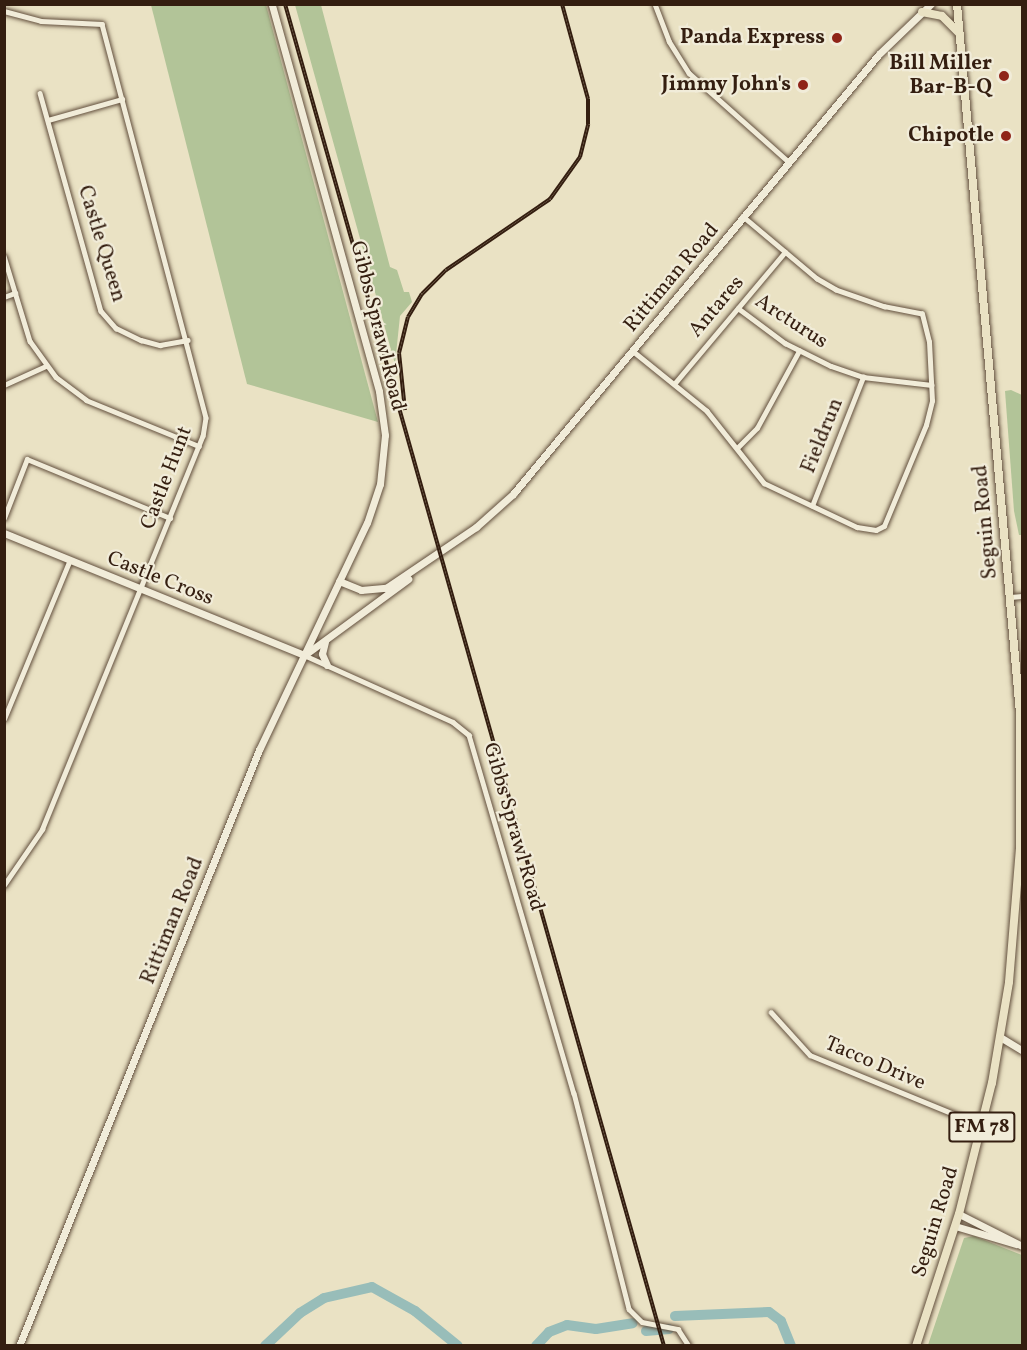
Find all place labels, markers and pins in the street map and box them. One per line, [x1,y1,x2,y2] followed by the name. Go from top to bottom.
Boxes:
[680,25,825,51] place label: Panda Express
[830,31,844,45] marker: Panda Express
[889,51,992,101] place label: Bill Miller Bar-B-Q
[997,69,1011,83] marker: Bill Miller Bar-B-Q
[661,72,791,98] place label: Jimmy John's
[796,78,810,92] marker: Jimmy John's
[908,123,994,149] place label: Chipotle
[999,129,1013,143] marker: Chipotle

